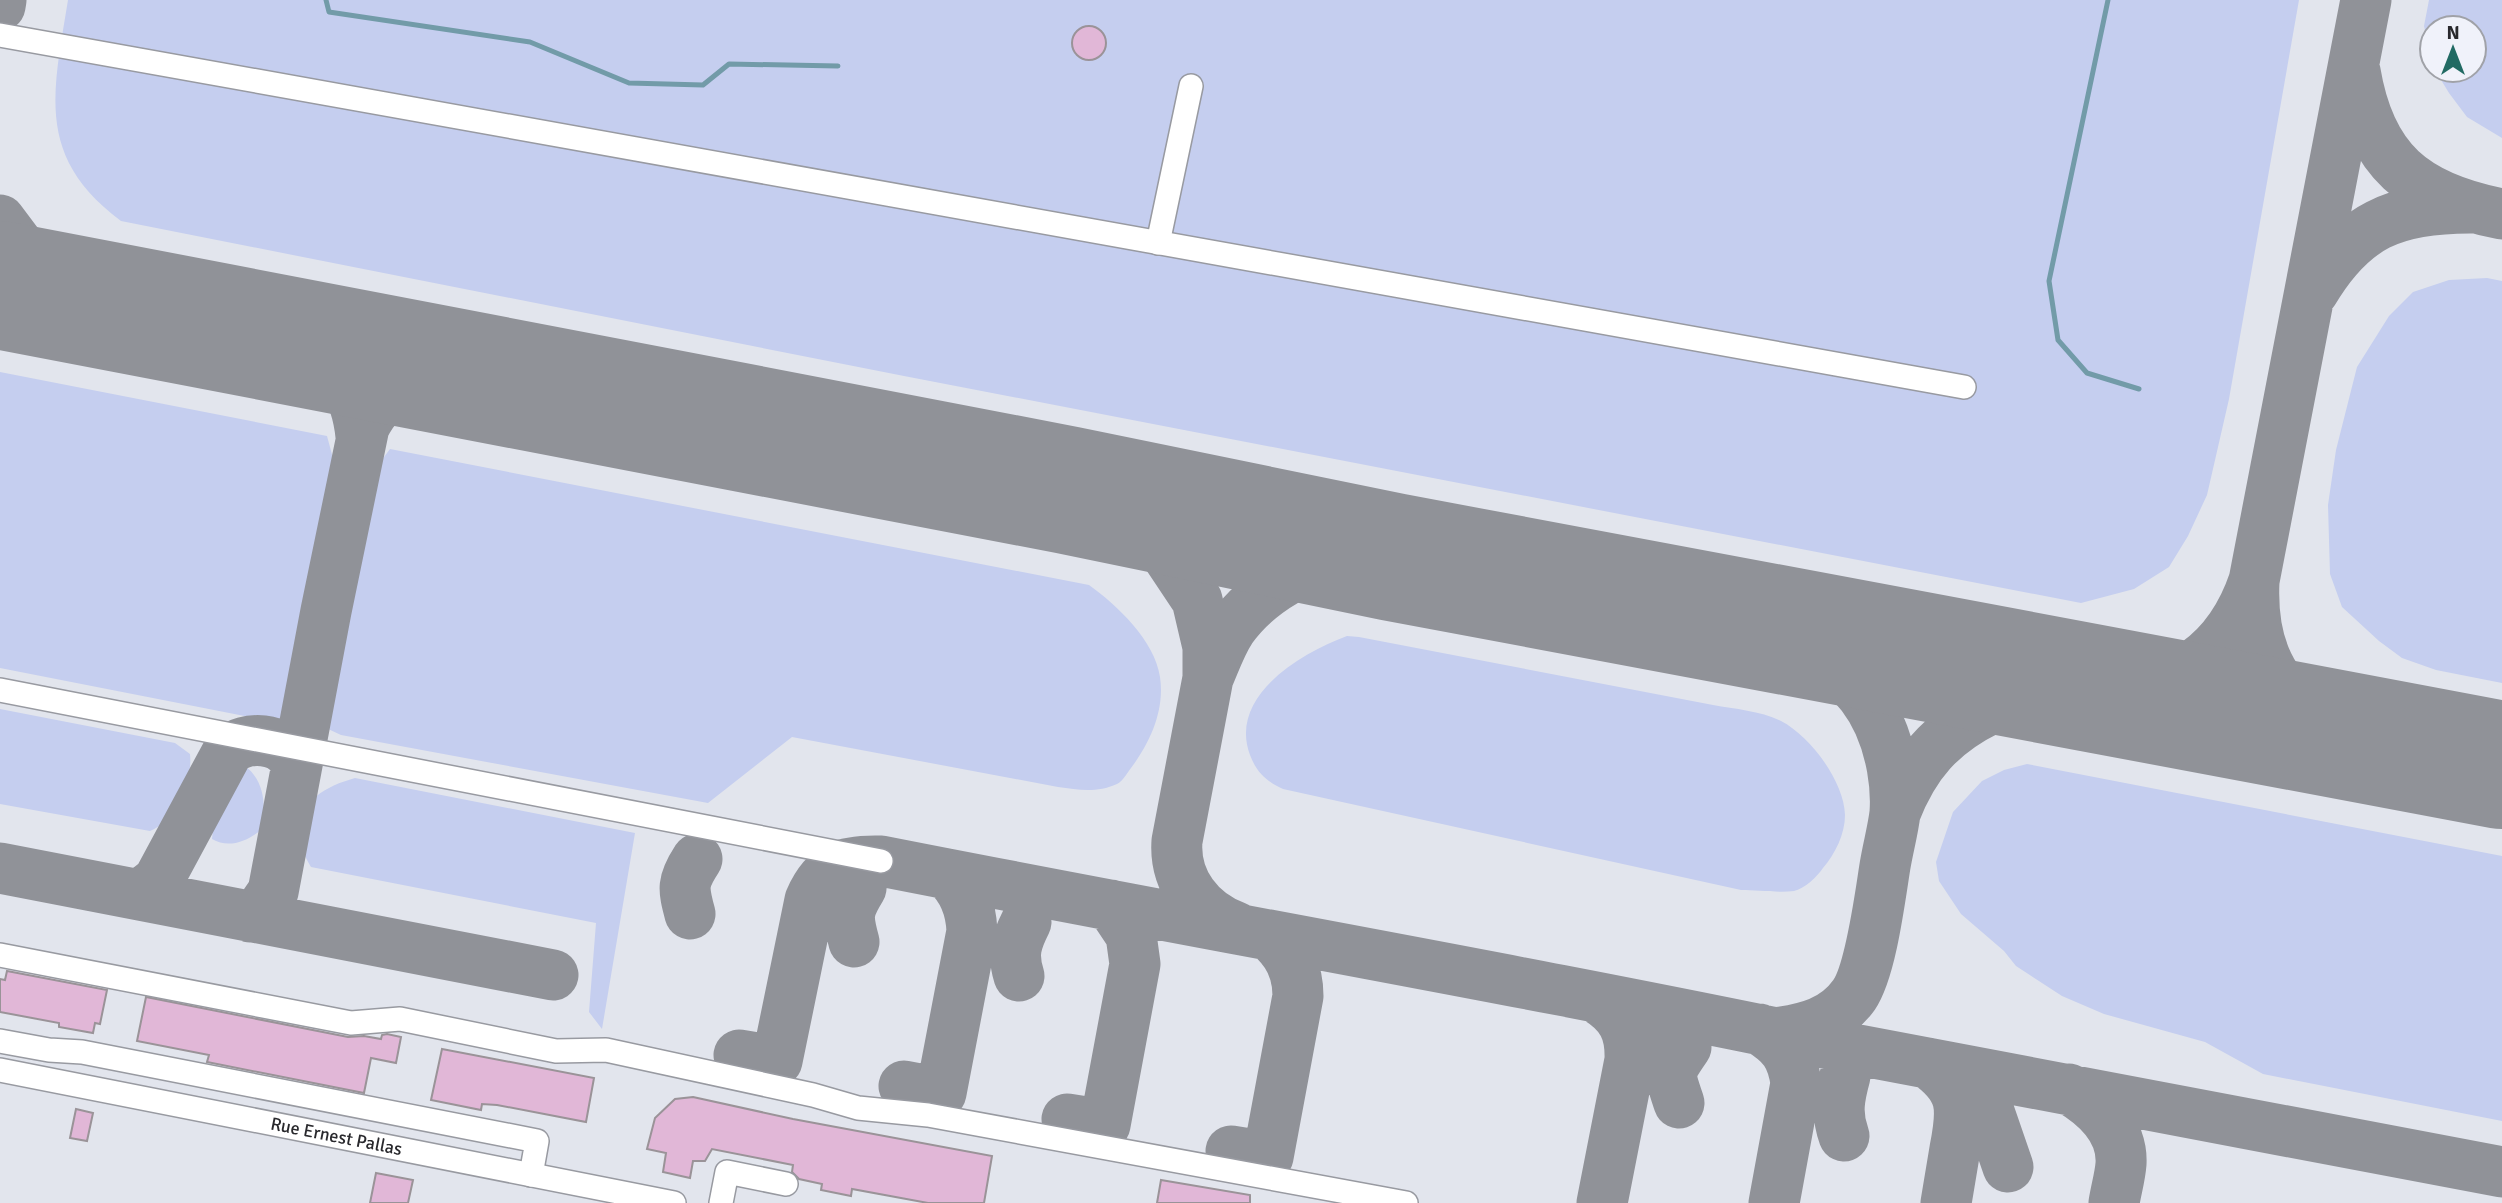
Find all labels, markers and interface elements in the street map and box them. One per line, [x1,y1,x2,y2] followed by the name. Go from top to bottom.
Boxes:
[2418,14,2488,84] north arrow
[2446,21,2460,45] text: N
[269,1113,404,1160] street label: Rue Ernest Pallas

